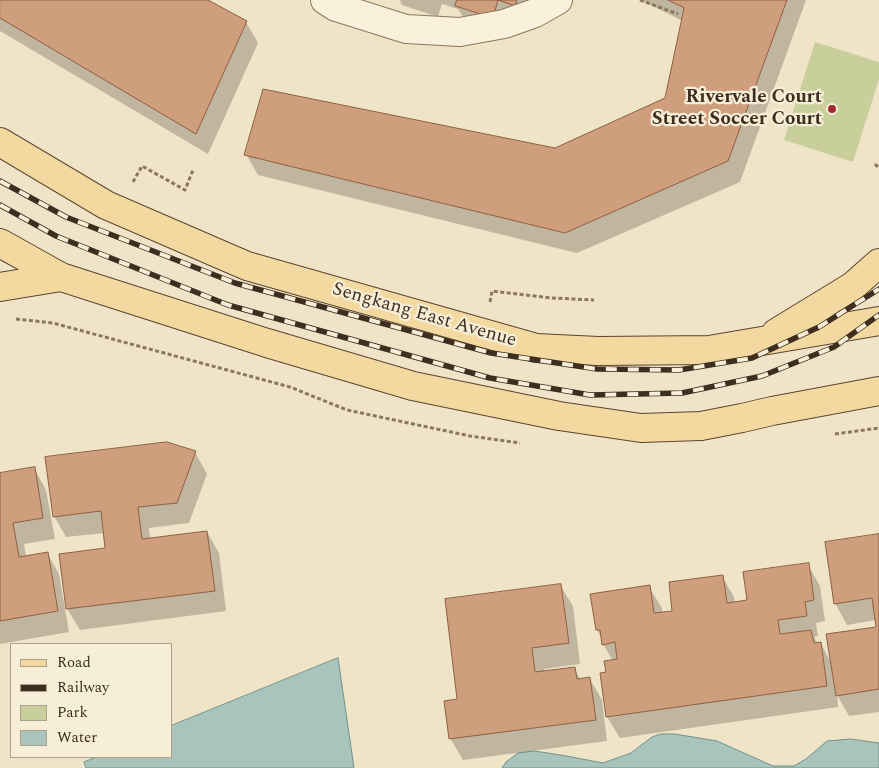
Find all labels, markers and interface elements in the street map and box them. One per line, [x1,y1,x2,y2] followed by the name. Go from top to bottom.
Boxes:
[652,87,822,131] place label: Rivervale Court Street Soccer Court
[826,103,838,115] marker: Rivervale Court Street Soccer Court
[329,279,519,353] street label: Sengkang East Avenue
[10,643,172,758] legend
[57,651,91,674] text: Road
[57,676,109,699] text: Railway
[57,701,88,724] text: Park
[57,726,97,749] text: Water

